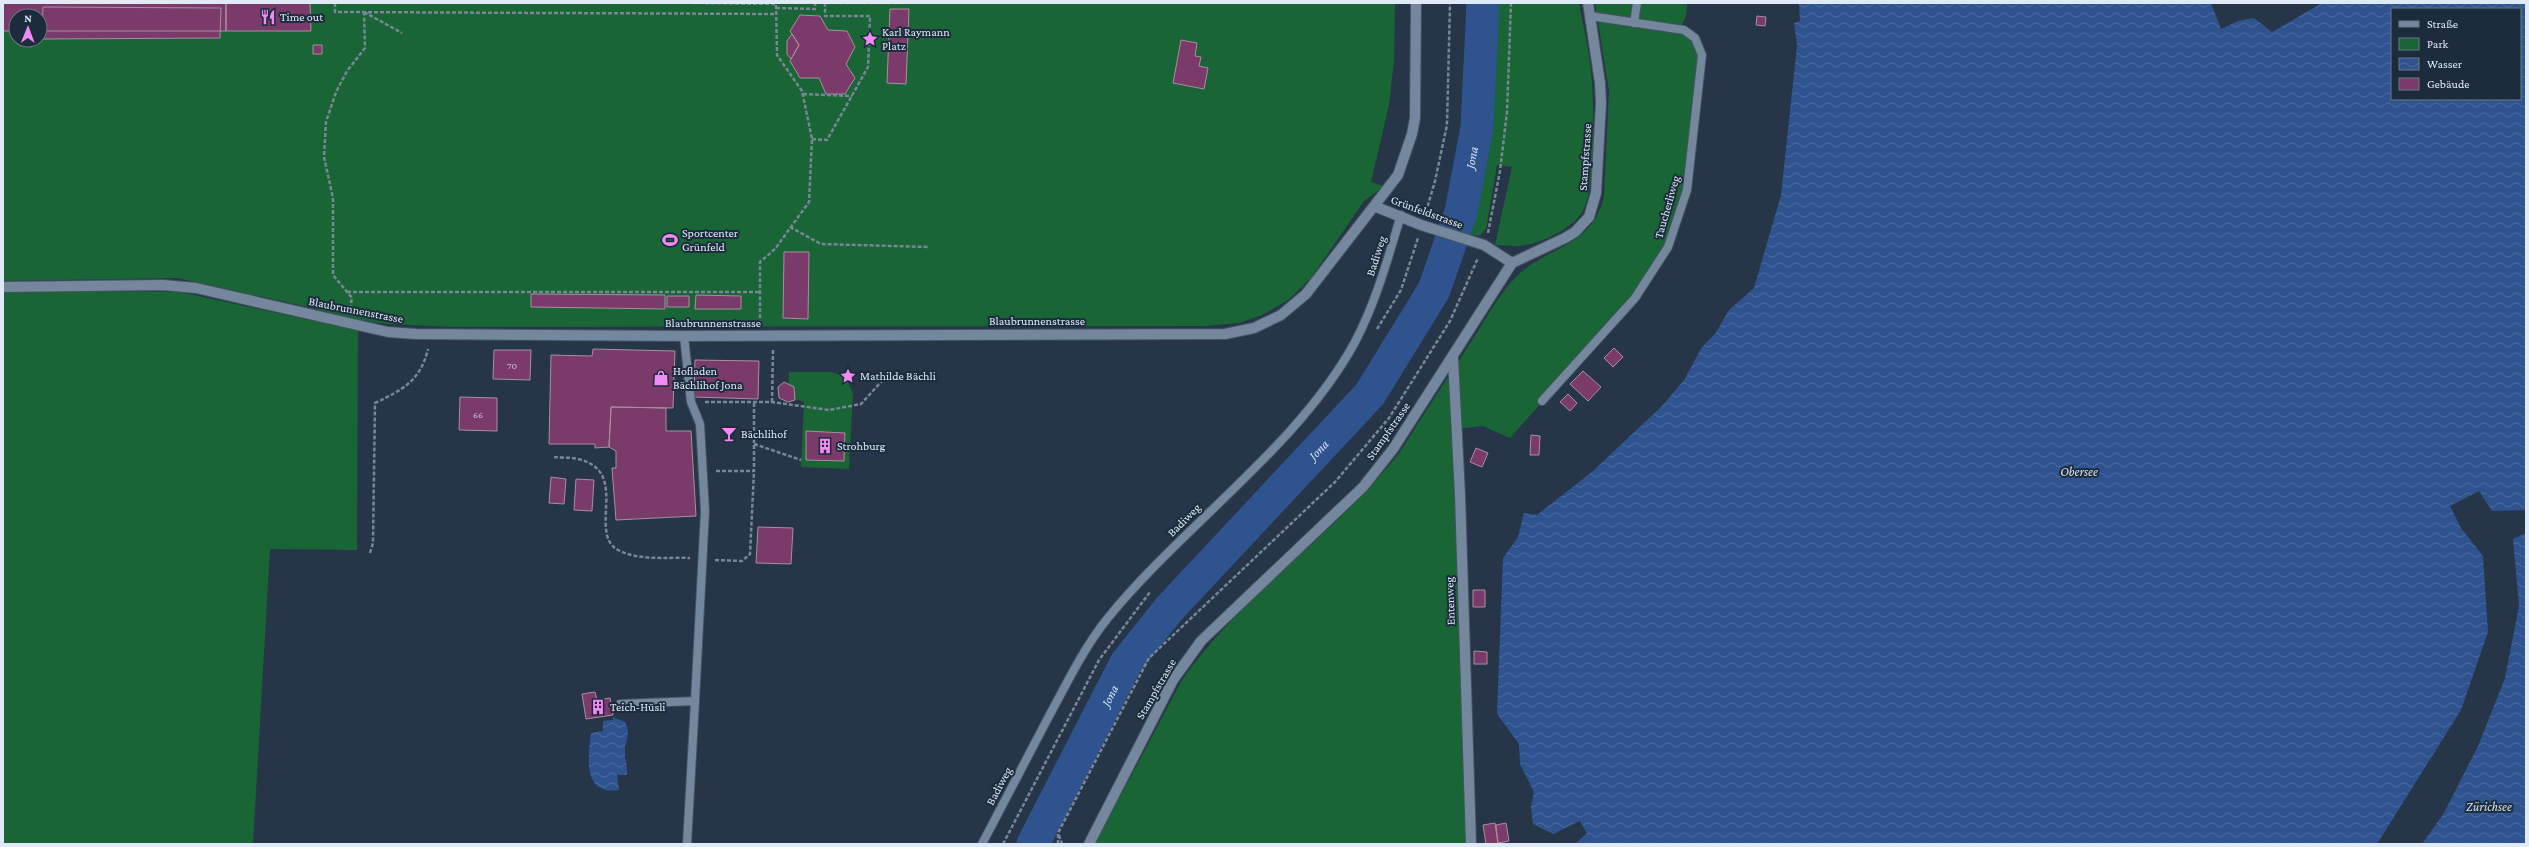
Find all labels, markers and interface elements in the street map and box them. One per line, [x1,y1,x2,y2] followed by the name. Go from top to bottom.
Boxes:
[8,8,48,48] north arrow
[259,8,277,26] restaurant icon: Time out
[2391,8,2521,100] legend
[280,10,324,24] place label: Time out
[24,12,33,24] text: N
[2427,17,2458,31] text: Straße
[882,25,950,53] place label: Karl Raymann Platz
[861,30,879,48] place icon: Karl Raymann Platz
[2427,37,2449,51] text: Park
[2427,57,2463,71] text: Wasser
[2427,77,2469,91] text: Gebäude
[1576,123,1594,191] street label: Stampfstrasse
[1461,145,1481,172] water label: Jona
[1651,174,1683,240] street label: Taucherliweg
[1389,192,1465,232] street label: Grünfeldstrasse
[682,226,739,254] place label: Sportcenter Grünfeld
[661,231,679,249] sports icon: Sportcenter Grünfeld
[1363,234,1389,278] street label: Badiweg
[308,294,404,326] street label: Blaubrunnenstrasse
[989,314,1085,328] street label: Blaubrunnenstrasse
[665,316,761,330] street label: Blaubrunnenstrasse
[507,360,517,371] house number: 70
[673,364,743,392] place label: Hofladen Bächlihof Jona
[839,367,857,385] place icon: Mathilde Bächli
[652,369,670,387] shop icon: Hofladen Bächlihof Jona
[860,369,936,383] place label: Mathilde Bächli
[1363,399,1413,463] street label: Stampfstrasse
[473,409,483,420] house number: 66
[720,425,738,443] bar icon: Bächlihof
[741,427,788,441] place label: Bächlihof
[1304,436,1331,464] water label: Jona
[816,437,834,455] building icon: Strohburg
[837,439,886,453] place label: Strohburg
[2060,464,2098,479] water label: Obersee
[1164,500,1204,540] street label: Badiweg
[1442,576,1458,625] street label: Entenweg
[1133,656,1179,722] street label: Stampfstrasse
[1097,682,1121,711] water label: Jona
[589,698,607,716] building icon: Teich-Hüsli
[610,700,665,714] place label: Teich-Hüsli
[983,764,1015,808] street label: Badiweg
[2466,799,2512,814] water label: Zürichsee

